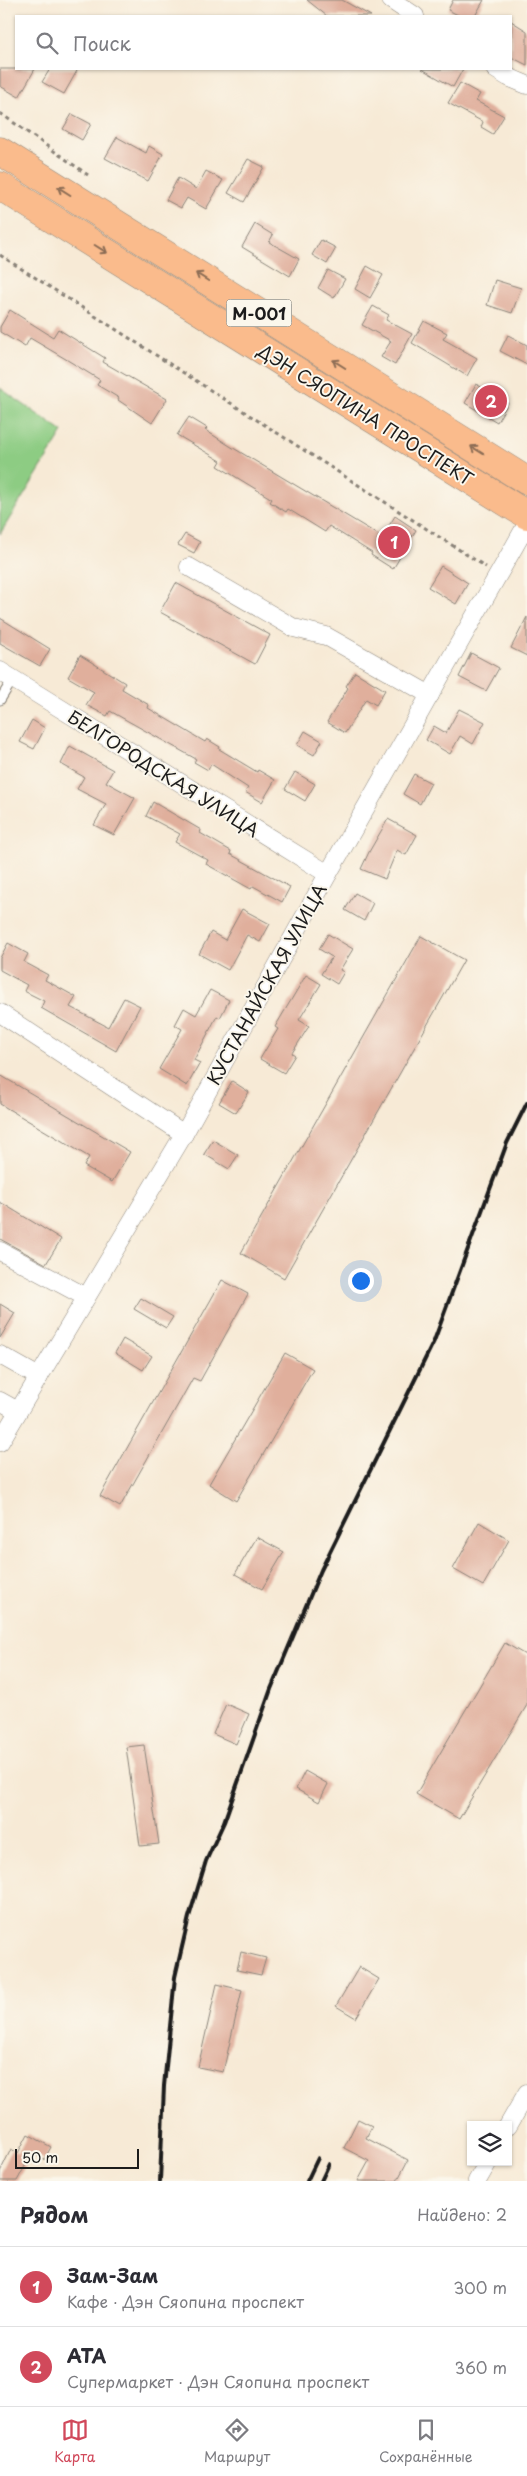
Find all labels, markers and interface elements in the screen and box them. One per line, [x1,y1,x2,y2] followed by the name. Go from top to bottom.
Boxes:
[15,15,512,70] search box
[33,29,61,57] icon: search
[73,29,131,57] text: Поиск
[57,185,71,196] one-way arrow
[93,244,107,254] one-way arrow
[195,272,209,282] one-way arrow
[226,300,292,326] road number: M-001
[252,336,480,492] street label: ДЭН СЯОПИНА ПРОСПЕКТ
[333,358,347,368] one-way arrow
[475,382,507,420] pin: 2
[470,445,484,455] one-way arrow
[378,523,410,561] pin: 1
[63,703,265,843] street label: БЕЛГОРОДСКАЯ УЛИЦА
[199,878,333,1090] street label: КУСТАНАЙСКАЯ УЛИЦА
[348,1268,374,1294] your location
[467,2121,512,2166] map controls
[467,2121,512,2166] button: layers
[15,2146,139,2169] scale bar
[22,2147,58,2168] text: 50 m
[20,2198,88,2230] text: Рядом
[417,2202,507,2226] text: Найдено: 2
[67,2261,159,2289] text: Зам-Зам
[32,2275,40,2299] text: 1
[453,2275,507,2299] text: 300 m
[67,2289,304,2313] text: Кафе · Дэн Сяопина проспект
[67,2341,106,2369] text: АТА
[30,2355,42,2379] text: 2
[455,2355,507,2379] text: 360 m
[67,2369,369,2393] text: Супермаркет · Дэн Сяопина проспект
[54,2416,95,2467] tab: Карта
[204,2416,270,2467] tab: Маршрут
[379,2416,473,2467] tab: Сохранённые

